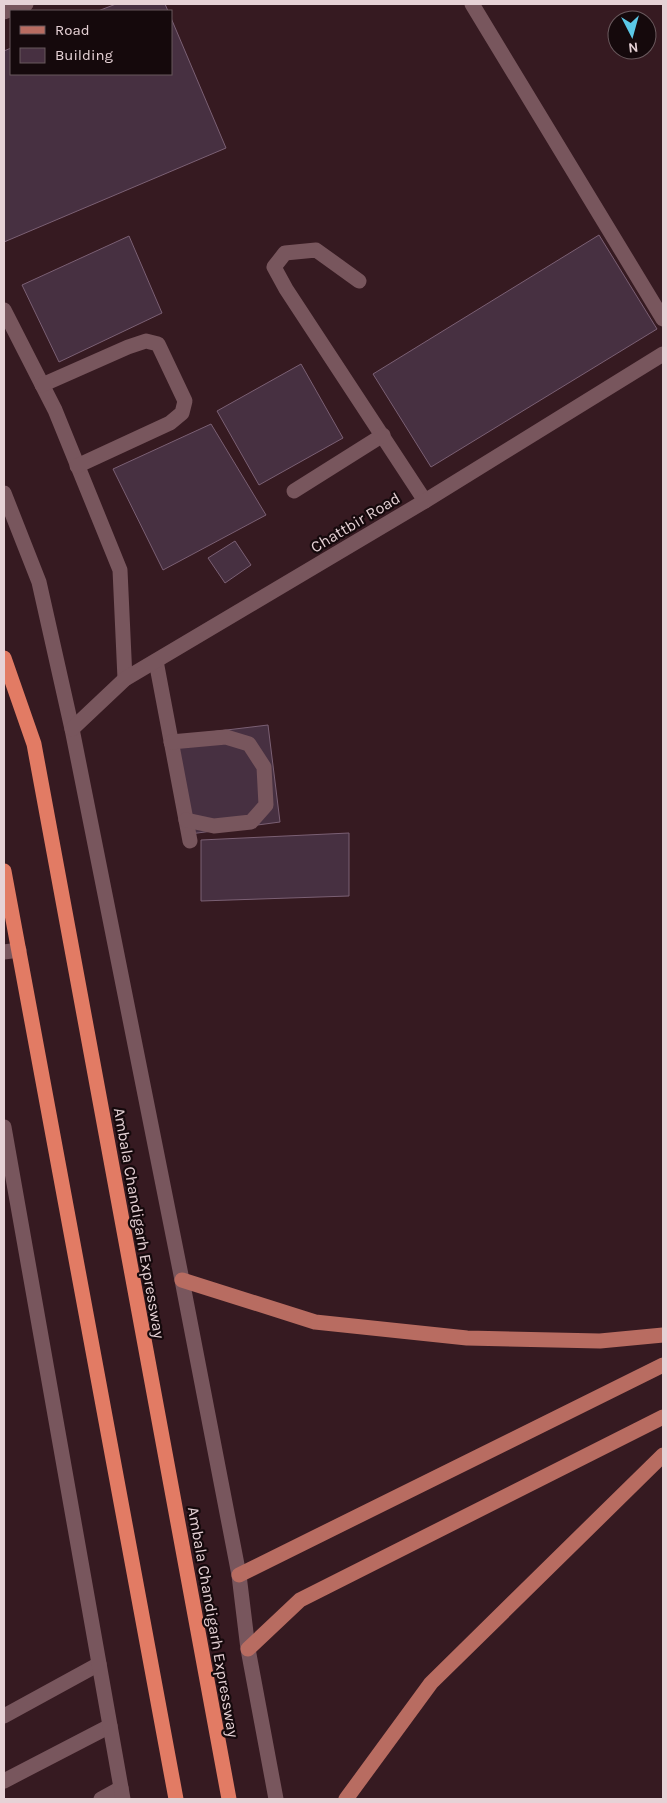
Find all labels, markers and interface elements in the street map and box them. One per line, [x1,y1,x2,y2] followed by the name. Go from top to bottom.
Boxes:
[10,10,172,75] legend
[607,10,657,60] north arrow
[55,21,90,39] text: Road
[627,38,639,56] text: N
[55,46,113,64] text: Building
[307,488,403,557] street label: Chattbir Road
[110,1106,169,1340] street label: Ambala Chandigarh Expressway
[184,1505,243,1739] street label: Ambala Chandigarh Expressway

